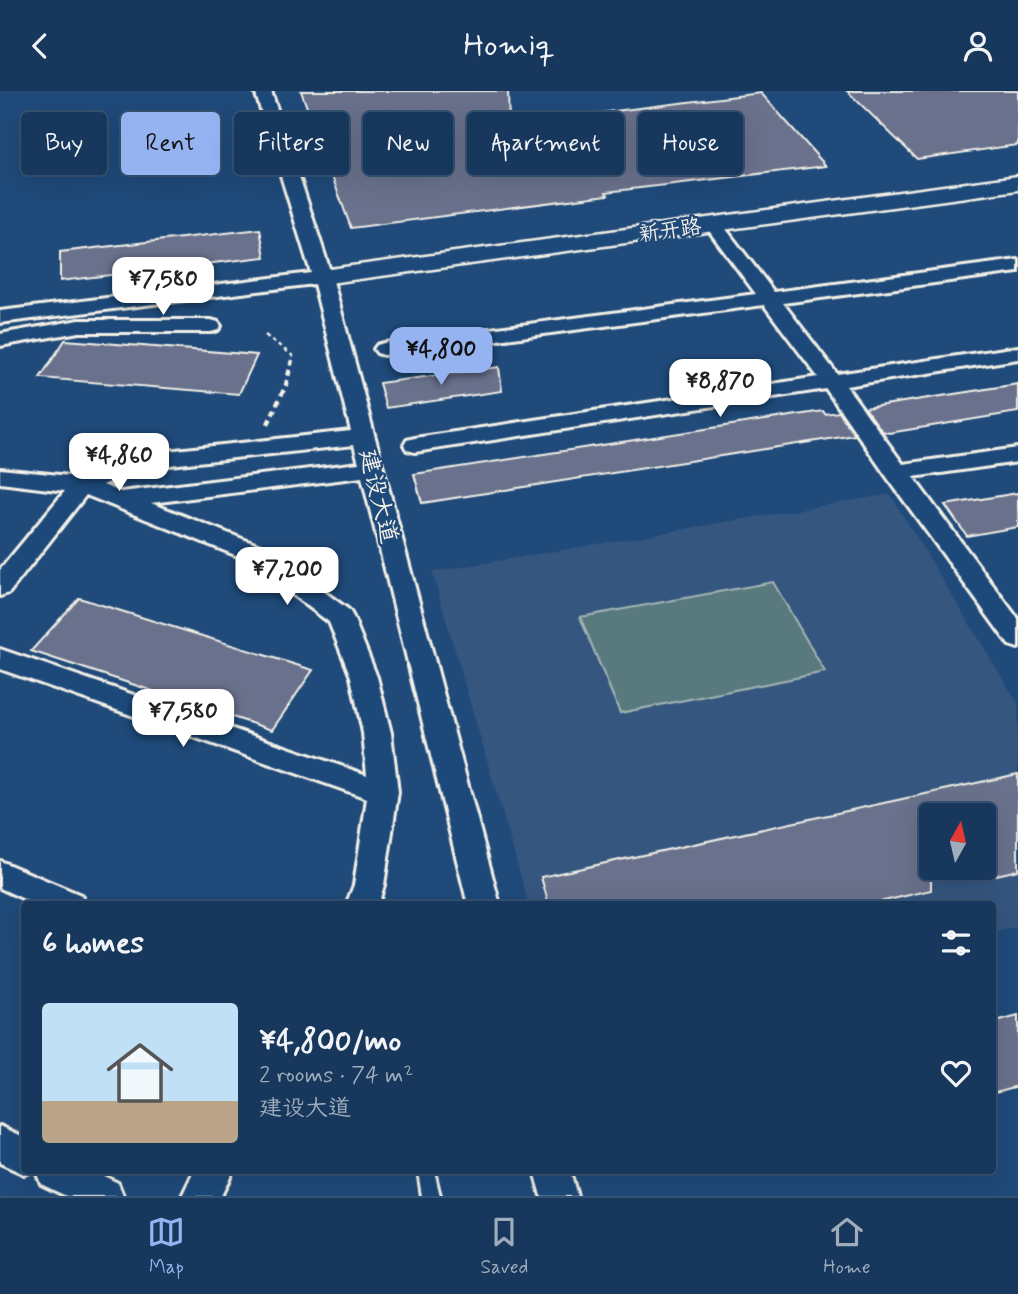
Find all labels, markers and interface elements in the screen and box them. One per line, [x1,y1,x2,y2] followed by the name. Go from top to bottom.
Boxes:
[463,25,555,67] text: Homiq
[21,27,59,65] icon: back
[959,27,997,65] icon: person
[21,112,107,175] chip: Buy
[121,112,220,175] chip: Rent
[234,112,349,175] chip: Filters
[363,112,453,175] chip: New
[467,112,624,175] chip: Apartment
[638,112,743,175] chip: House
[637,213,703,249] street label: 新开路
[106,257,220,317] pin: ¥7,580
[128,265,198,295] text: ¥7,580
[384,327,498,387] pin: ¥4,800
[406,335,476,365] text: ¥4,800
[663,359,777,419] pin: ¥8,870
[685,367,755,397] text: ¥8,870
[62,433,176,493] pin: ¥4,860
[85,441,153,471] text: ¥4,860
[351,446,404,547] street label: 建设大道
[230,547,344,607] pin: ¥7,200
[251,555,323,585] text: ¥7,200
[126,689,240,749] pin: ¥7,580
[148,697,218,727] text: ¥7,580
[919,803,996,880] north arrow
[919,803,996,880] map controls
[42,924,144,963] text: 6 homes
[937,924,975,962] icon: filters
[259,1022,401,1061] text: ¥4,800/mo
[98,1031,182,1115] icon: home
[937,1054,975,1092] icon: heart
[259,1061,414,1091] text: 2 rooms · 74 m²
[259,1094,351,1124] text: 建设大道
[147,1213,185,1280] tab: Map
[480,1213,528,1280] tab: Saved
[823,1213,871,1280] tab: Home

